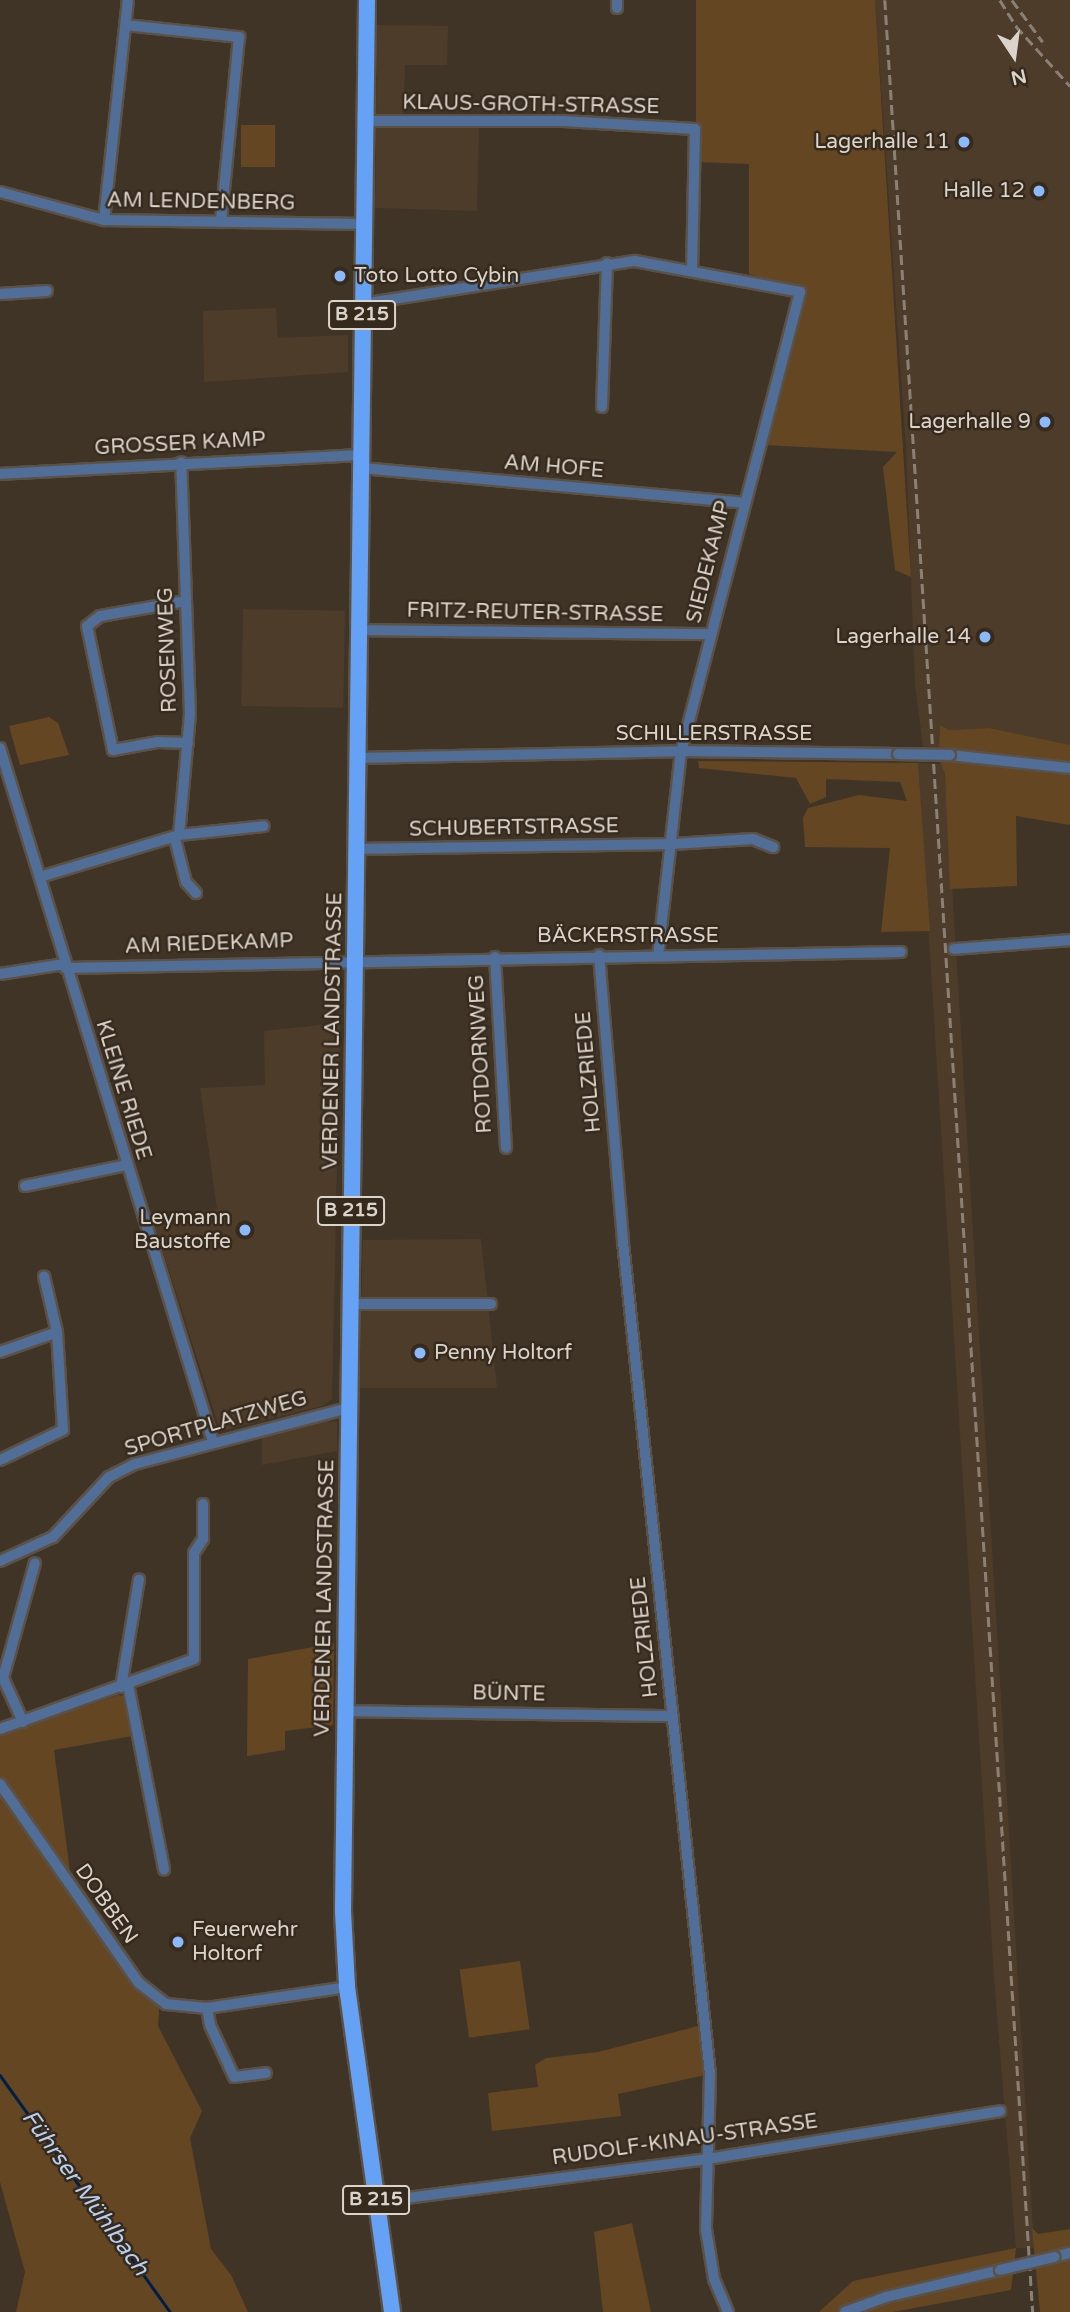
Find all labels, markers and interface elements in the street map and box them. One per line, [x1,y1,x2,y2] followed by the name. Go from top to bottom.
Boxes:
[979,21,1049,91] north arrow
[1009,64,1029,89] text: N
[402,90,660,120] street label: KLAUS-GROTH-STRASSE
[814,129,950,155] place label: Lagerhalle 11
[956,134,972,150] marker: Lagerhalle 11
[943,178,1025,204] place label: Halle 12
[1031,183,1047,199] marker: Halle 12
[106,188,296,216] street label: AM LENDENBERG
[354,263,519,289] place label: Toto Lotto Cybin
[332,268,348,284] marker: Toto Lotto Cybin
[327,300,397,330] road number: B 215
[908,409,1031,435] place label: Lagerhalle 9
[1037,414,1053,430] marker: Lagerhalle 9
[94,427,266,461] street label: GROSSER KAMP
[503,450,605,484] street label: AM HOFE
[682,498,736,626] street label: SIEDEKAMP
[153,587,183,713] street label: ROSENWEG
[406,598,664,628] street label: FRITZ-REUTER-STRASSE
[835,624,971,650] place label: Lagerhalle 14
[977,629,993,645] marker: Lagerhalle 14
[616,721,812,747] street label: SCHILLERSTRASSE
[409,814,619,842] street label: SCHUBERTSTRASSE
[318,892,348,1170] street label: VERDENER LANDSTRASSE
[537,923,719,949] street label: BÄCKERSTRASSE
[124,928,294,960] street label: AM RIEDEKAMP
[464,974,498,1134] street label: ROTDORNWEG
[571,1010,607,1134] street label: HOLZRIEDE
[90,1017,156,1163] street label: KLEINE RIEDE
[316,1196,386,1226] road number: B 215
[134,1205,231,1255] place label: Leymann Baustoffe
[237,1222,253,1238] marker: Leymann Baustoffe
[434,1340,572,1366] place label: Penny Holtorf
[412,1345,428,1361] marker: Penny Holtorf
[122,1386,310,1462] street label: SPORTPLATZWEG
[310,1459,340,1737] street label: VERDENER LANDSTRASSE
[626,1575,664,1699] street label: HOLZRIEDE
[472,1681,546,1707] street label: BÜNTE
[69,1859,143,1949] street label: DOBBEN
[192,1917,298,1967] place label: Feuerwehr Holtorf
[170,1934,186,1950] marker: Feuerwehr Holtorf
[16,2105,154,2281] water label: Führser Mühlbach
[550,2109,820,2171] street label: RUDOLF-KINAU-STRASSE
[341,2184,411,2216] road number: B 215

